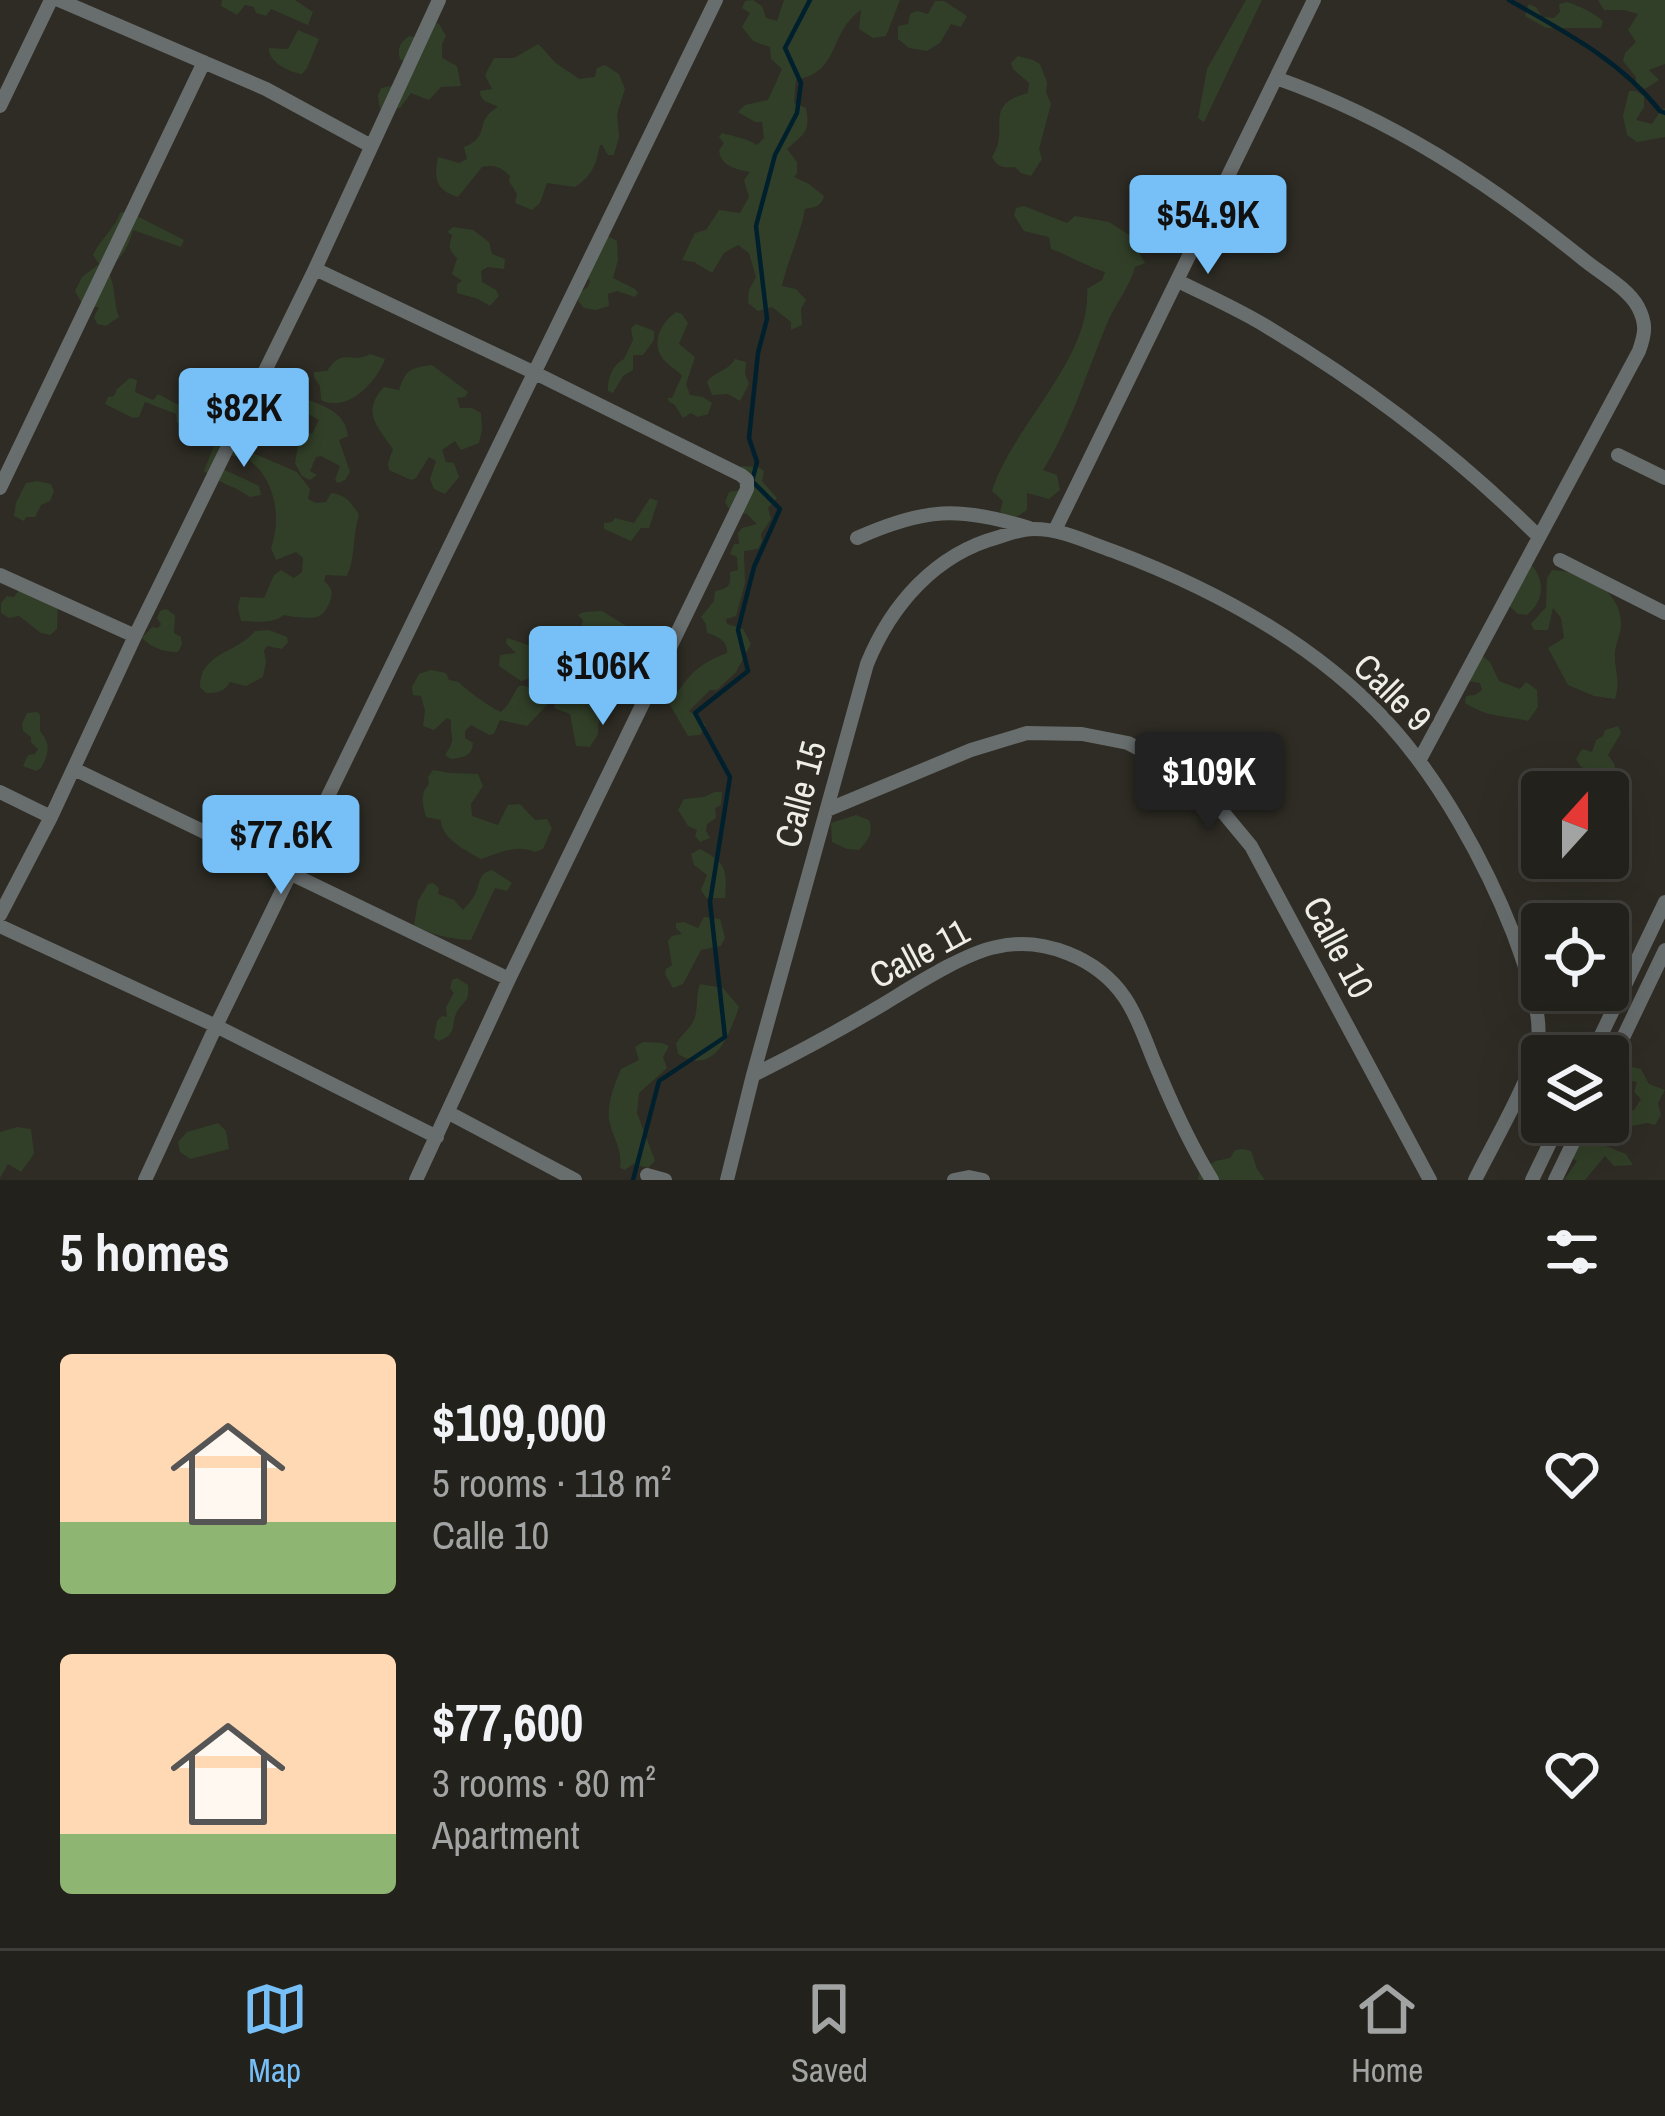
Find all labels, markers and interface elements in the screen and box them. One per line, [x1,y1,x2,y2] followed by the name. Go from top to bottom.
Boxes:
[1110,175,1306,277] pin: $54.9K
[1156,188,1260,240] text: $54.9K
[173,368,315,470] pin: $82K
[206,381,282,433] text: $82K
[519,626,687,728] pin: $106K
[556,639,650,691] text: $106K
[1344,643,1442,741] street label: Calle 9
[1125,732,1293,834] pin: $109K
[763,735,837,853] street label: Calle 15
[1162,745,1256,797] text: $109K
[1521,771,1629,879] north arrow
[1521,771,1629,1143] map controls
[183,795,379,897] pin: $77.6K
[229,808,333,860] text: $77.6K
[1292,888,1386,1006] street label: Calle 10
[1521,903,1629,1011] button: locate
[861,907,978,999] street label: Calle 11
[1521,1035,1629,1143] button: layers
[60,1218,230,1287] text: 5 homes
[1539,1219,1605,1285] icon: filters
[432,1388,606,1457] text: $109,000
[156,1402,300,1546] icon: home
[1539,1441,1605,1507] icon: heart
[432,1457,671,1509] text: 5 rooms · 118 m²
[432,1509,549,1561] text: Calle 10
[432,1688,583,1757] text: $77,600
[156,1702,300,1846] icon: home
[1539,1741,1605,1807] icon: heart
[432,1757,656,1809] text: 3 rooms · 80 m²
[432,1809,580,1861] text: Apartment
[242,1976,308,2092] tab: Map
[791,1976,868,2092] tab: Saved
[1351,1976,1423,2092] tab: Home

